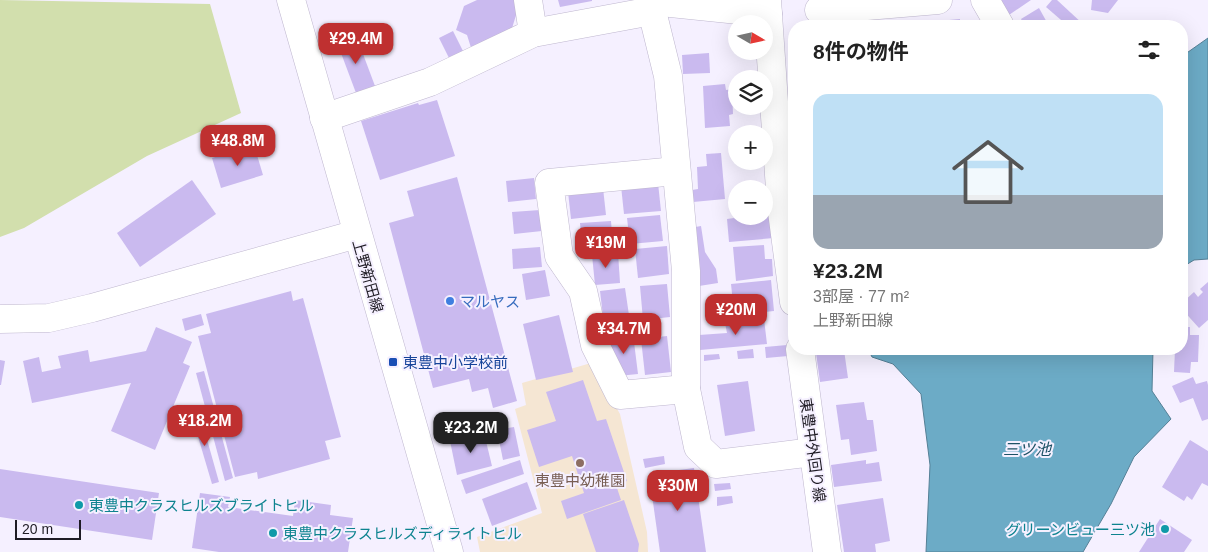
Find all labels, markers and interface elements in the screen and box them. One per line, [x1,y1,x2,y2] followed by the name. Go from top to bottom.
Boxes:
[728,15,772,60] north arrow
[728,15,773,225] map controls
[315,22,397,65] pin: ¥29.4M
[329,30,383,47] text: ¥29.4M
[1135,36,1163,64] icon: filters
[813,40,909,63] text: 8件の物件
[728,70,773,115] button: layers
[197,124,279,167] pin: ¥48.8M
[728,125,773,170] button: +
[943,127,1033,217] icon: home
[211,132,265,149] text: ¥48.8M
[728,180,773,225] button: −
[576,226,636,269] pin: ¥19M
[586,234,626,251] text: ¥19M
[349,238,387,314] street label: 上野新田線
[813,259,883,282] text: ¥23.2M
[813,288,909,305] text: 3部屋 · 77 m²
[460,293,520,310] place label: マルヤス
[706,294,766,336] pin: ¥20M
[444,295,456,307] marker: マルヤス
[716,301,756,318] text: ¥20M
[583,312,665,355] pin: ¥34.7M
[813,312,893,329] text: 上野新田線
[597,320,651,337] text: ¥34.7M
[403,354,508,371] place label: 東豊中小学校前
[387,356,399,368] marker: 東豊中小学校前
[797,397,829,503] street label: 東豊中外回り線
[164,404,246,447] pin: ¥18.2M
[178,412,232,429] text: ¥18.2M
[430,412,512,454] pin: ¥23.2M
[444,419,498,436] text: ¥23.2M
[1003,441,1053,458] water label: 三ツ池
[574,457,586,469] marker: 東豊中幼稚園
[648,470,708,512] pin: ¥30M
[535,472,625,489] place label: 東豊中幼稚園
[658,477,698,494] text: ¥30M
[89,497,314,514] place label: 東豊中クラスヒルズブライトヒル
[73,499,85,511] marker: 東豊中クラスヒルズブライトヒル
[15,517,81,540] scale bar
[22,521,53,537] text: 20 m
[1006,521,1155,538] place label: グリーンビュー三ツ池
[1159,523,1171,535] marker: グリーンビュー三ツ池
[283,525,522,542] place label: 東豊中クラスヒルズディライトヒル
[267,527,279,539] marker: 東豊中クラスヒルズディライトヒル

